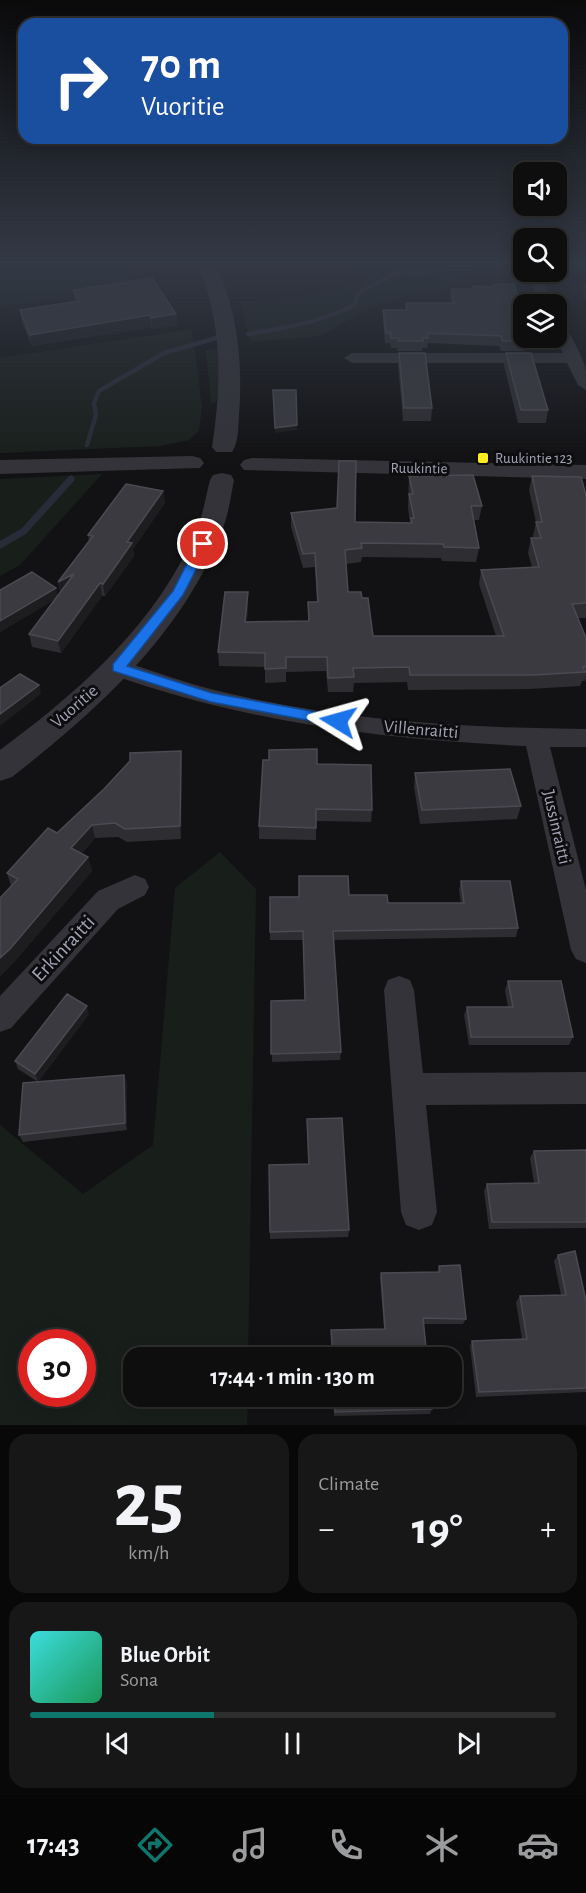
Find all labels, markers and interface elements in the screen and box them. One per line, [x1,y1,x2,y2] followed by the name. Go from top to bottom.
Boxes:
[42,42,120,120] icon: right
[141,44,221,86] text: 70 m
[141,93,224,120] text: Vuoritie
[513,162,567,348] map controls
[513,162,567,216] button: sound
[513,228,567,282] button: search
[513,294,567,348] button: layers
[476,451,490,465] marker: Ruukintie 123
[495,451,573,466] place label: Ruukintie 123
[390,461,448,476] street label: Ruukintie
[177,518,228,569] pin
[186,527,219,560] icon: arrive
[48,682,102,732] street label: Vuoritie
[306,689,370,753] position arrow
[383,718,459,742] street label: Villenraitti
[539,788,573,866] street label: Jussinraitti
[28,911,99,985] street label: Erkinraitti
[18,1329,96,1407] speed limit sign: 30
[210,1366,375,1388] text: 17:44 · 1 min · 130 m
[114,1463,184,1541] text: 25
[319,1474,379,1494] text: Climate
[412,1507,463,1552] text: 19°
[319,1513,334,1546] text: −
[540,1513,556,1546] text: +
[128,1543,169,1563] text: km/h
[120,1644,210,1666] text: Blue Orbit
[120,1670,158,1690] text: Sona
[101,1727,134,1760] icon: previous
[276,1727,309,1760] icon: pause
[452,1727,485,1760] icon: next
[134,1824,176,1866] icon: directions
[229,1824,271,1866] icon: music
[325,1824,367,1866] icon: phone
[421,1824,463,1866] icon: climate
[517,1824,559,1866] icon: car
[27,1831,80,1858] text: 17:43

